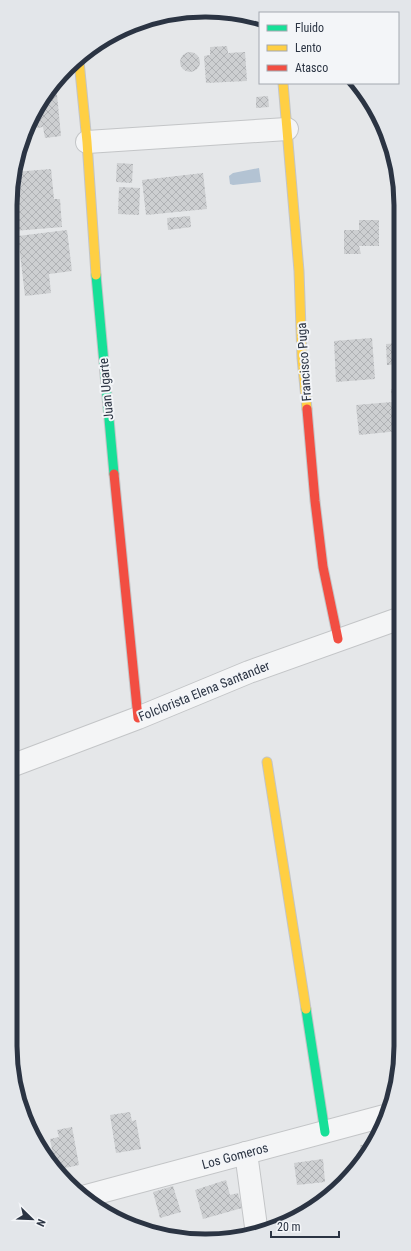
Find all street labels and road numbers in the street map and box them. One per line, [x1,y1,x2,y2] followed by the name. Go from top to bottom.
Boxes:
[294,322,314,402] street label: Francisco Puga
[96,357,116,421] street label: Juan Ugarte
[136,658,272,724] street label: Folclorista Elena Santander
[200,1140,270,1172] street label: Los Gomeros

